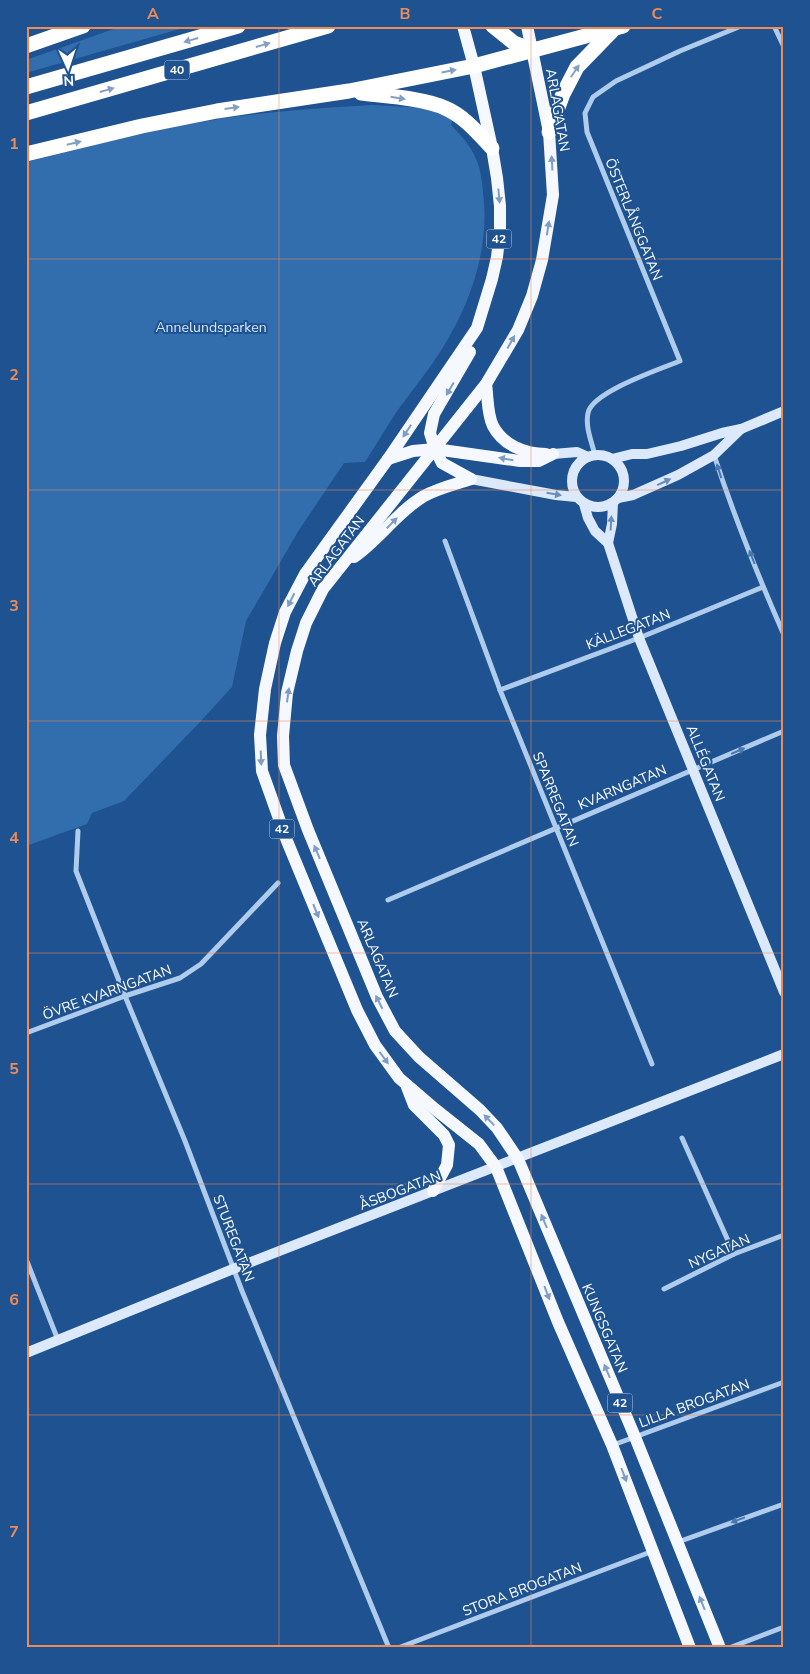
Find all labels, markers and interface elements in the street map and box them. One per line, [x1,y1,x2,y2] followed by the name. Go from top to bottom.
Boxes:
[147,3,159,25] text: A
[399,3,411,25] text: B
[652,3,663,25] text: C
[184,36,199,44] one-way arrow
[255,41,271,49] one-way arrow
[42,42,92,92] north arrow
[164,60,190,80] road number: 40
[570,64,580,78] one-way arrow
[441,67,456,75] one-way arrow
[541,67,574,153] street label: ARLAGATAN
[63,71,74,90] text: N
[99,86,114,94] one-way arrow
[390,94,406,102] one-way arrow
[225,104,241,112] one-way arrow
[9,133,19,155] text: 1
[66,139,81,147] one-way arrow
[547,155,555,171] one-way arrow
[600,155,667,283] street label: ÖSTERLÅNGGATAN
[495,188,503,204] one-way arrow
[545,220,553,236] one-way arrow
[486,230,512,248] road number: 42
[155,318,267,337] park label: Annelundsparken
[507,335,515,349] one-way arrow
[9,364,19,386] text: 2
[446,382,455,395] one-way arrow
[402,424,412,438] one-way arrow
[498,454,514,462] one-way arrow
[715,463,723,478] one-way arrow
[657,477,671,485] one-way arrow
[546,490,562,498] one-way arrow
[303,512,369,591] street label: ARLAGATAN
[607,515,615,531] one-way arrow
[386,517,398,529] one-way arrow
[748,550,755,565] one-way arrow
[287,593,295,608] one-way arrow
[9,595,19,617] text: 3
[583,605,673,654] street label: KÄLLEGATAN
[284,687,292,703] one-way arrow
[682,722,729,804] street label: ALLÉGATAN
[731,746,745,754] one-way arrow
[528,749,583,849] street label: SPARREGATAN
[258,751,266,767] one-way arrow
[575,760,669,815] street label: KVARNGATAN
[270,820,294,839] road number: 42
[9,827,19,849] text: 4
[312,845,320,859] one-way arrow
[312,904,320,919] one-way arrow
[352,916,403,1001] street label: ARLAGATAN
[40,960,174,1025] street label: ÖVRE KVARNGATAN
[375,994,383,1009] one-way arrow
[379,1051,389,1065] one-way arrow
[9,1058,19,1080] text: 5
[483,1114,495,1126] one-way arrow
[357,1166,444,1215] street label: ÅSBOGATAN
[208,1192,259,1284] street label: STUREGATAN
[540,1214,548,1229] one-way arrow
[686,1229,753,1273] street label: NYGATAN
[577,1281,632,1376] street label: KUNGSGATAN
[544,1286,551,1301] one-way arrow
[9,1289,19,1311] text: 6
[603,1363,611,1378] one-way arrow
[636,1375,752,1432] street label: LILLA BROGATAN
[608,1394,632,1412] road number: 42
[621,1468,628,1483] one-way arrow
[730,1516,745,1524] one-way arrow
[9,1521,19,1543] text: 7
[460,1558,585,1621] street label: STORA BROGATAN
[698,1595,706,1610] one-way arrow

